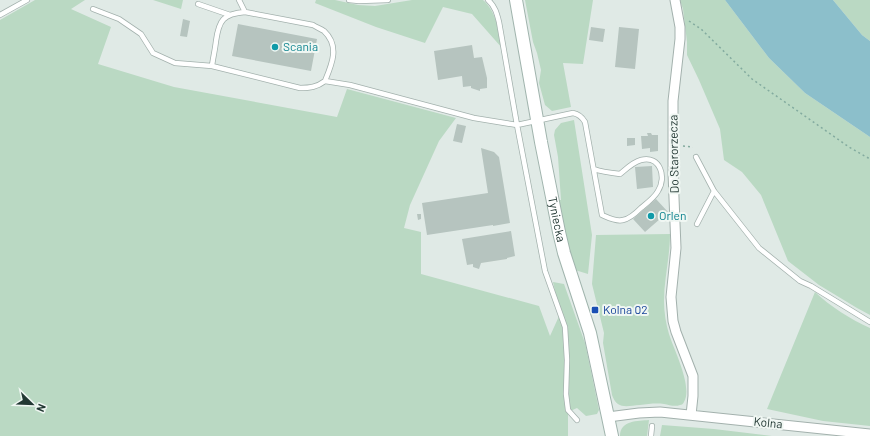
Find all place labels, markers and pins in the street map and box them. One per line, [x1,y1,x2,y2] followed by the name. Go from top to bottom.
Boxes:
[283,39,318,53] place label: Scania
[270,42,280,52] marker: Scania
[659,208,686,222] place label: Orlen
[646,211,656,221] marker: Orlen
[603,302,648,316] place label: Kolna 02
[590,305,600,315] marker: Kolna 02

